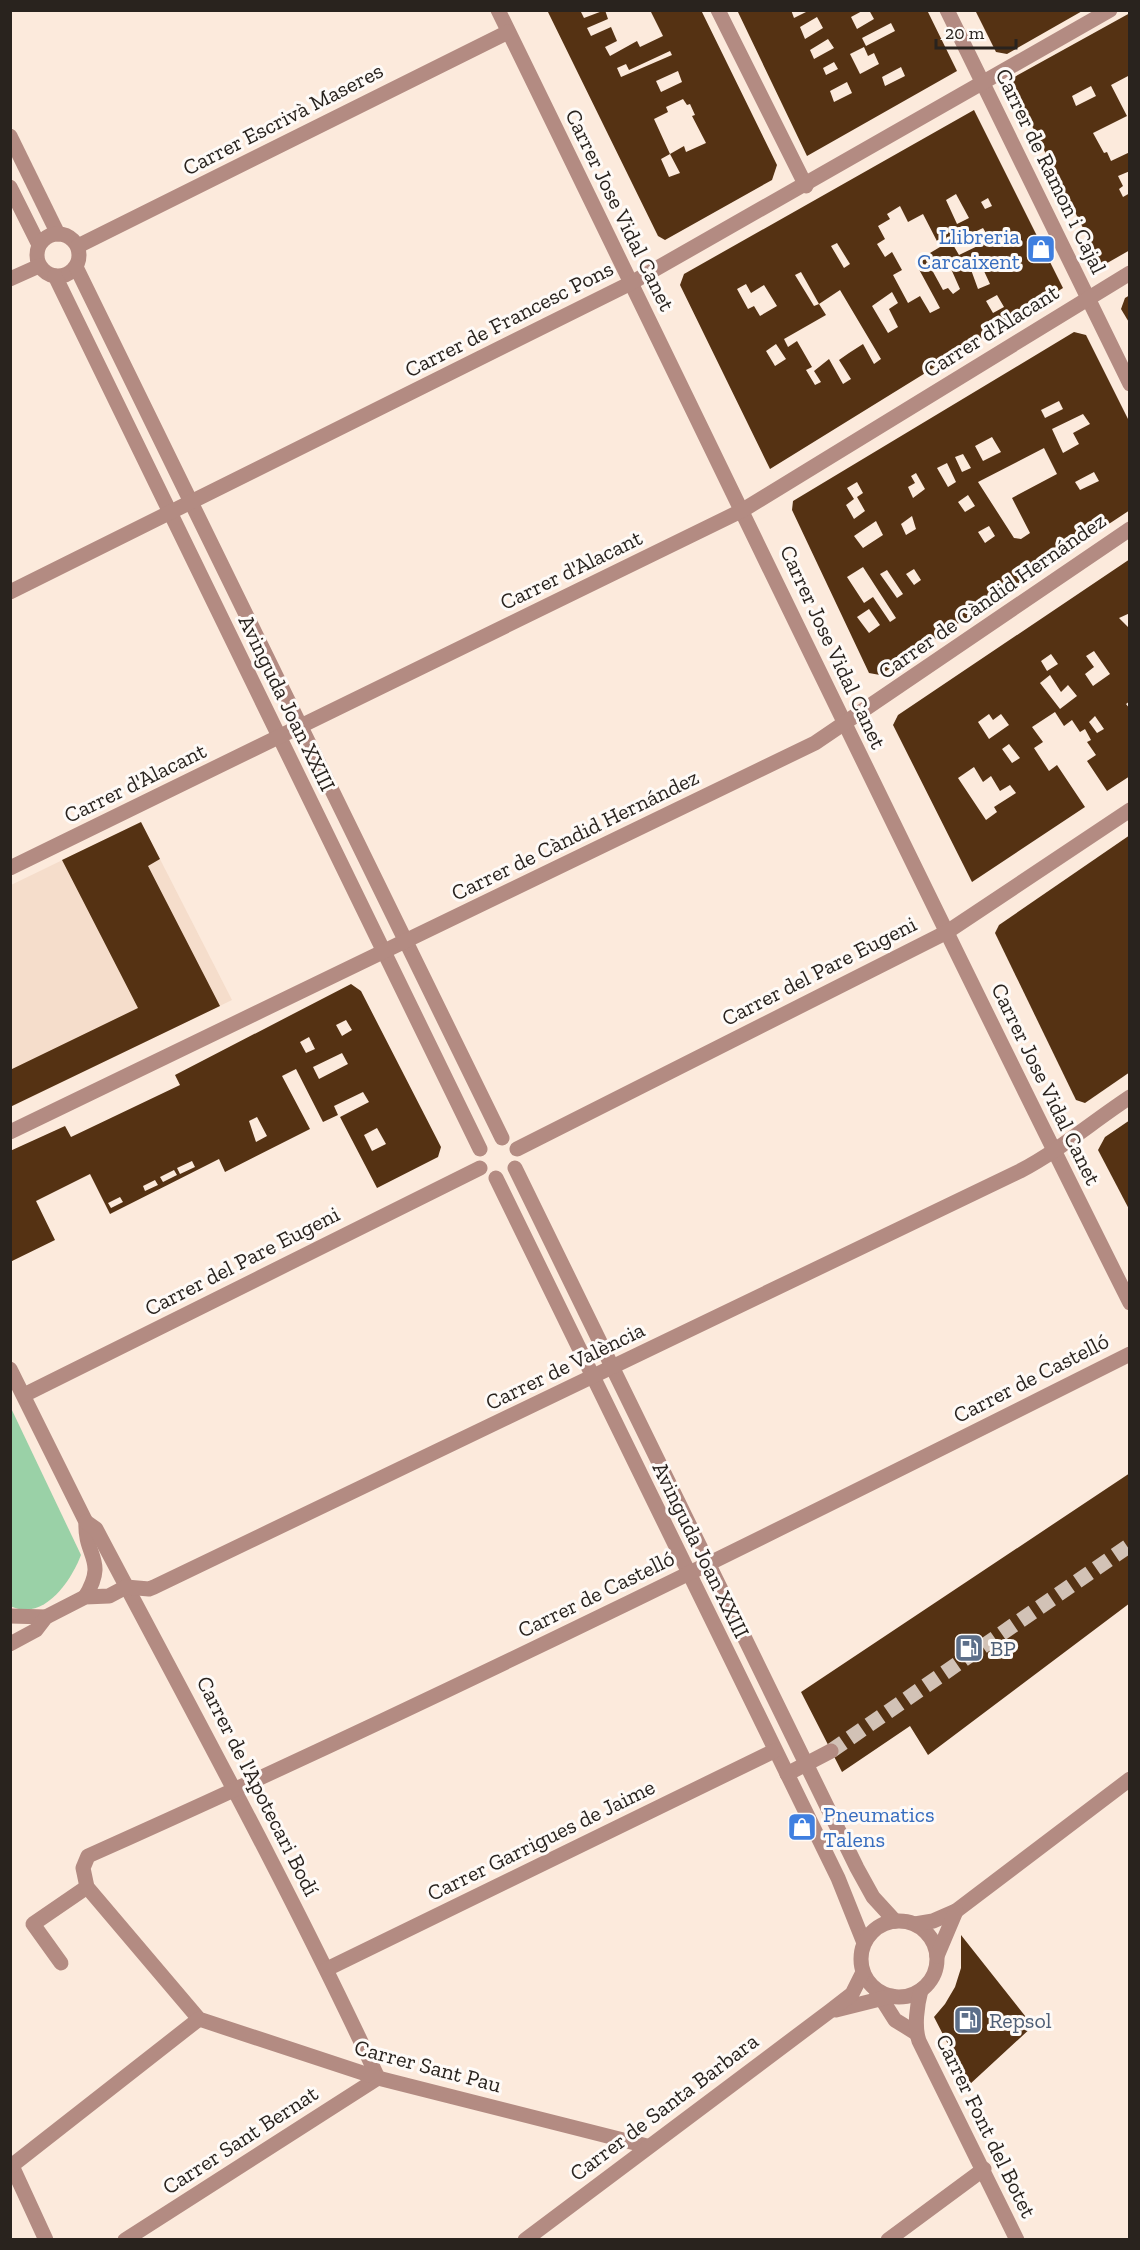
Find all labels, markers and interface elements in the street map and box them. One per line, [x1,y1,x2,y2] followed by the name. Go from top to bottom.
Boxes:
[936,12,1016,50] scale bar
[945,22,985,44] text: 20 m
[178,57,388,181] street label: Carrer Escrivà Maseres
[990,64,1113,278] street label: Carrer de Ramon i Cajal
[559,104,681,316] street label: Carrer Jose Vidal Canet
[917,223,1021,275] place label: Llibreria Carcaixent
[1025,233,1057,265] shop icon: Llibreria Carcaixent
[400,255,618,383] street label: Carrer de Francesc Pons
[918,278,1064,383] street label: Carrer d'Alacant
[873,507,1111,685] street label: Carrer de Càndid Hernández
[496,524,647,616] street label: Carrer d'Alacant
[774,541,892,754] street label: Carrer Jose Vidal Canet
[233,611,341,795] street label: Avinguda Joan XXIII
[60,737,211,829] street label: Carrer d'Alacant
[447,763,703,907] street label: Carrer de Càndid Hernández
[717,910,921,1032] street label: Carrer del Pare Eugeni
[985,978,1107,1190] street label: Carrer Jose Vidal Canet
[140,1200,344,1322] street label: Carrer del Pare Eugeni
[481,1316,649,1416] street label: Carrer de València
[949,1327,1113,1429] street label: Carrer de Castelló
[647,1458,755,1642] street label: Avinguda Joan XXIII
[513,1544,679,1644] street label: Carrer de Castelló
[953,1632,985,1664] fuel station icon: BP
[990,1635,1016,1662] place label: BP
[191,1671,325,1901] street label: Carrer de l'Apotecari Bodí
[423,1773,659,1907] street label: Carrer Garrigues de Jaime
[823,1801,935,1853] place label: Pneumatics Talens
[786,1811,818,1843] shop icon: Pneumatics Talens
[952,2004,984,2036] fuel station icon: Repsol
[989,2007,1052,2034] place label: Repsol
[564,2027,764,2187] street label: Carrer de Santa Barbara
[930,2030,1043,2223] street label: Carrer Font del Botet
[352,2033,505,2099] street label: Carrer Sant Pau
[157,2079,323,2200] street label: Carrer Sant Bernat

